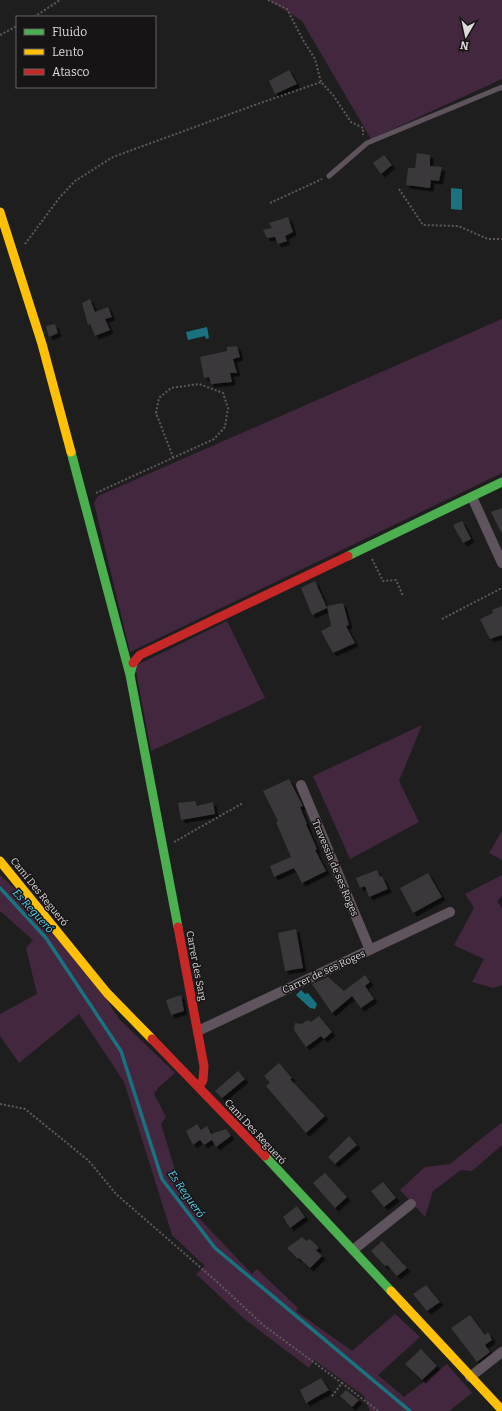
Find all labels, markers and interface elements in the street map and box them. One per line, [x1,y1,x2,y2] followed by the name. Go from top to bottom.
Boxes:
[16,16,156,88] legend
[446,16,486,56] north arrow
[52,25,87,39] text: Fluido
[459,38,470,52] text: N
[52,45,84,59] text: Lento
[52,65,90,79] text: Atasco
[309,818,361,918] street label: Travessia de ses Roges
[8,855,71,929] street label: Camí Des Regueró
[10,886,56,936] water label: Es Regueró
[183,930,209,1003] street label: Carrer des Sarg
[281,947,368,997] street label: Carrer de ses Roges
[222,1096,289,1167] street label: Camí Des Regueró
[165,1168,207,1220] water label: Es Regueró

